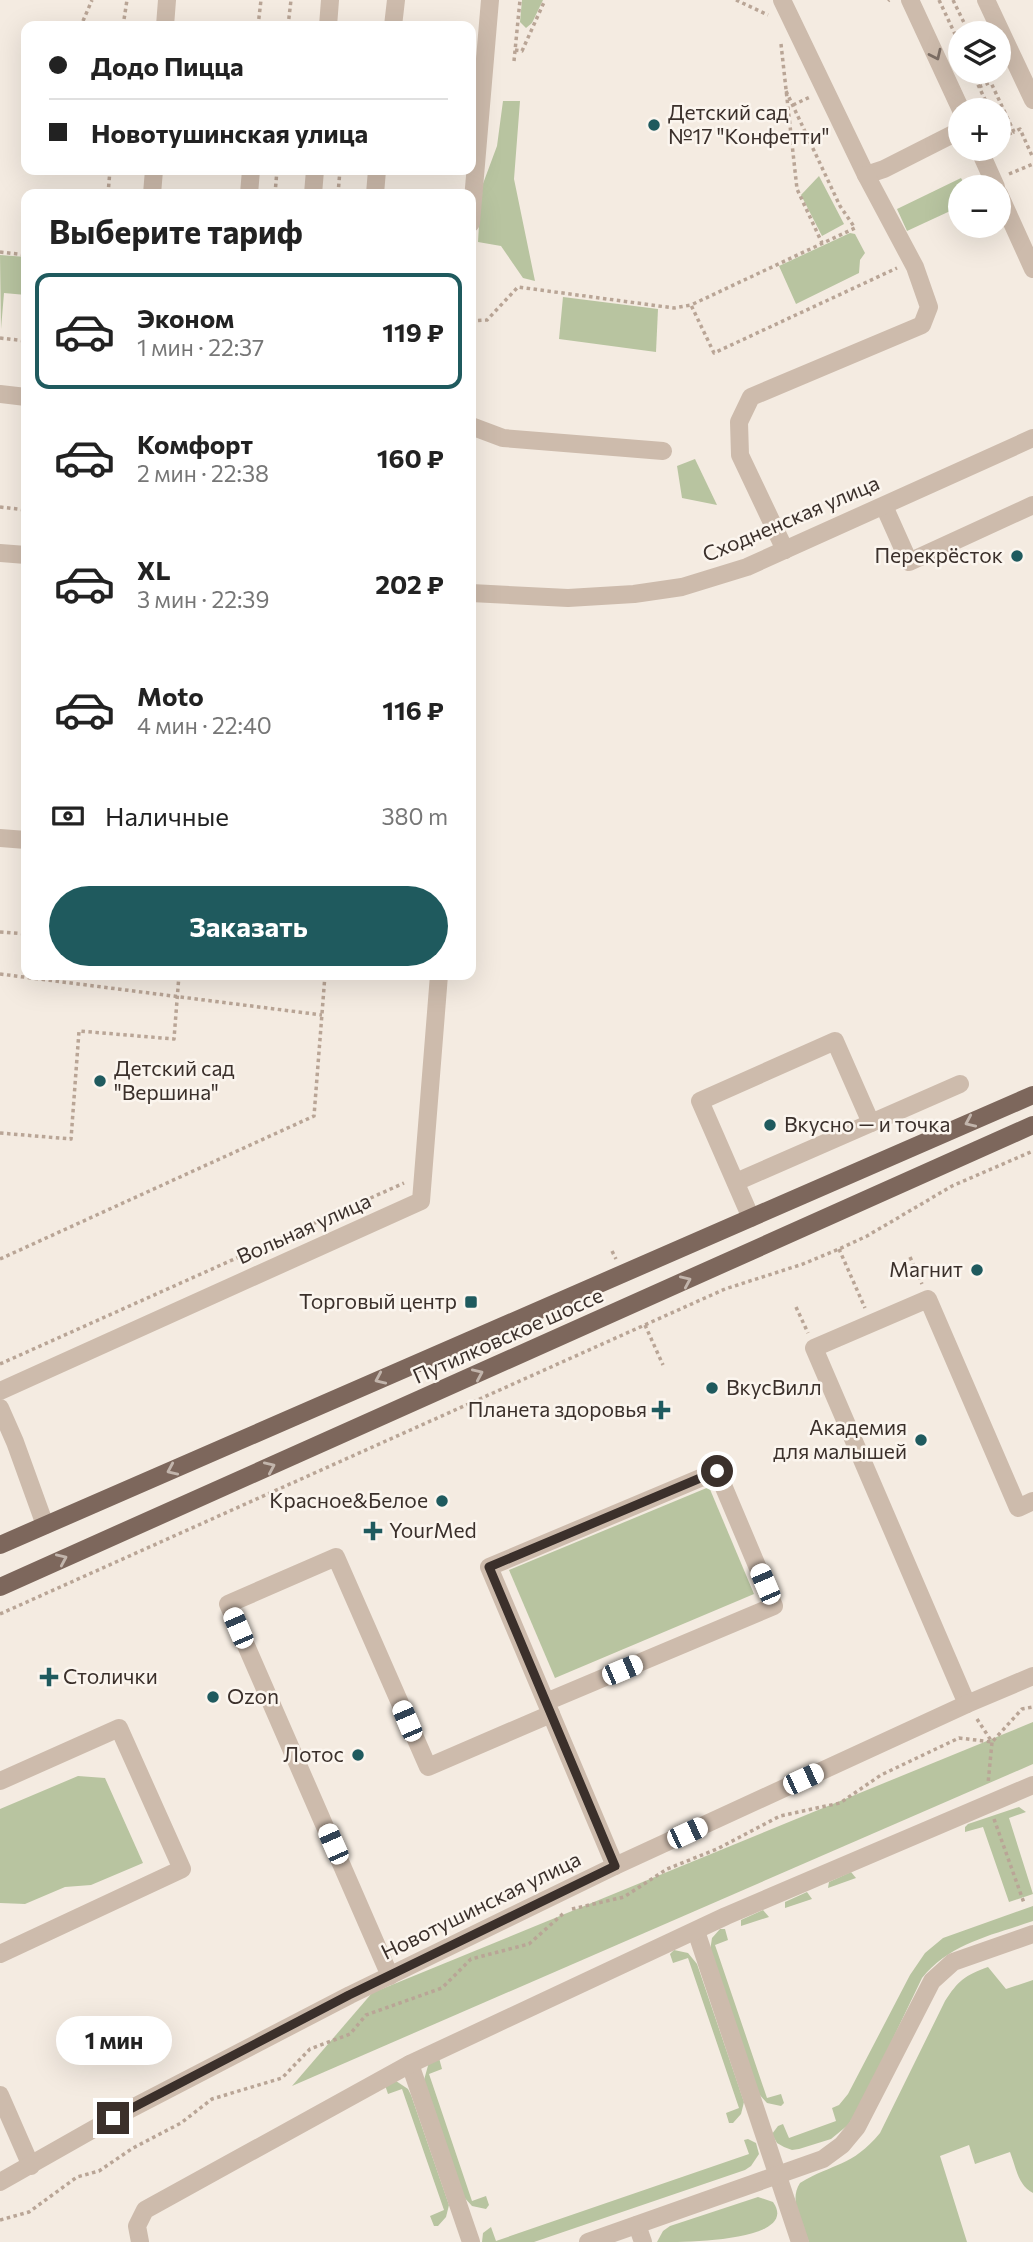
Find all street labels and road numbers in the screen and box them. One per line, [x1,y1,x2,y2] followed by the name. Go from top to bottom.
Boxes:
[698,469,883,566] street label: Сходненская улица
[232,1187,374,1268] street label: Вольная улица
[408,1281,606,1388] street label: Путилковское шоссе
[376,1845,584,1964] street label: Новотушинская улица

